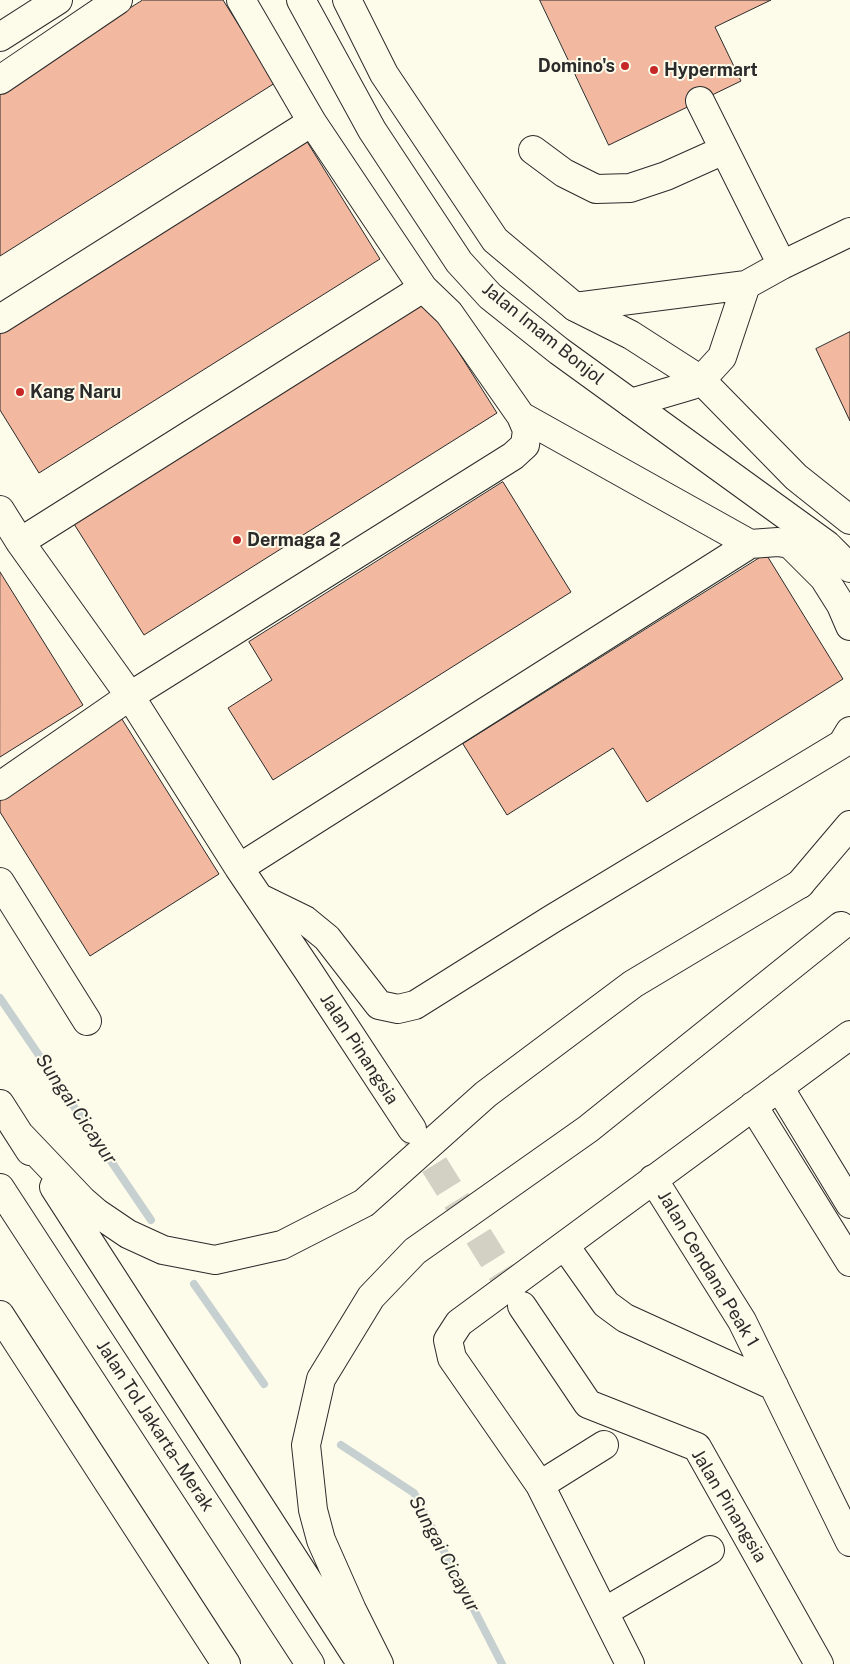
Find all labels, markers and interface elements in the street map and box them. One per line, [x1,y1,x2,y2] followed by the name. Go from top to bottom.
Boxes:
[538,55,615,77] place label: Domino's
[664,59,758,81] place label: Hypermart
[619,60,631,72] marker: Domino's
[648,64,660,76] marker: Hypermart
[478,278,608,390] street label: Jalan Imam Bonjol
[30,381,121,403] place label: Kang Naru
[14,386,26,398] marker: Kang Naru
[247,529,341,551] place label: Dermaga 2
[231,534,243,546] marker: Dermaga 2
[315,989,403,1109] street label: Jalan Pinangsia
[31,1049,121,1169] water label: Sungai Cicayur
[653,1187,763,1351] street label: Jalan Cendana Peak 1
[92,1336,218,1516] street label: Jalan Tol Jakarta–Merak
[687,1446,771,1566] street label: Jalan Pinangsia
[404,1492,484,1616] water label: Sungai Cicayur

